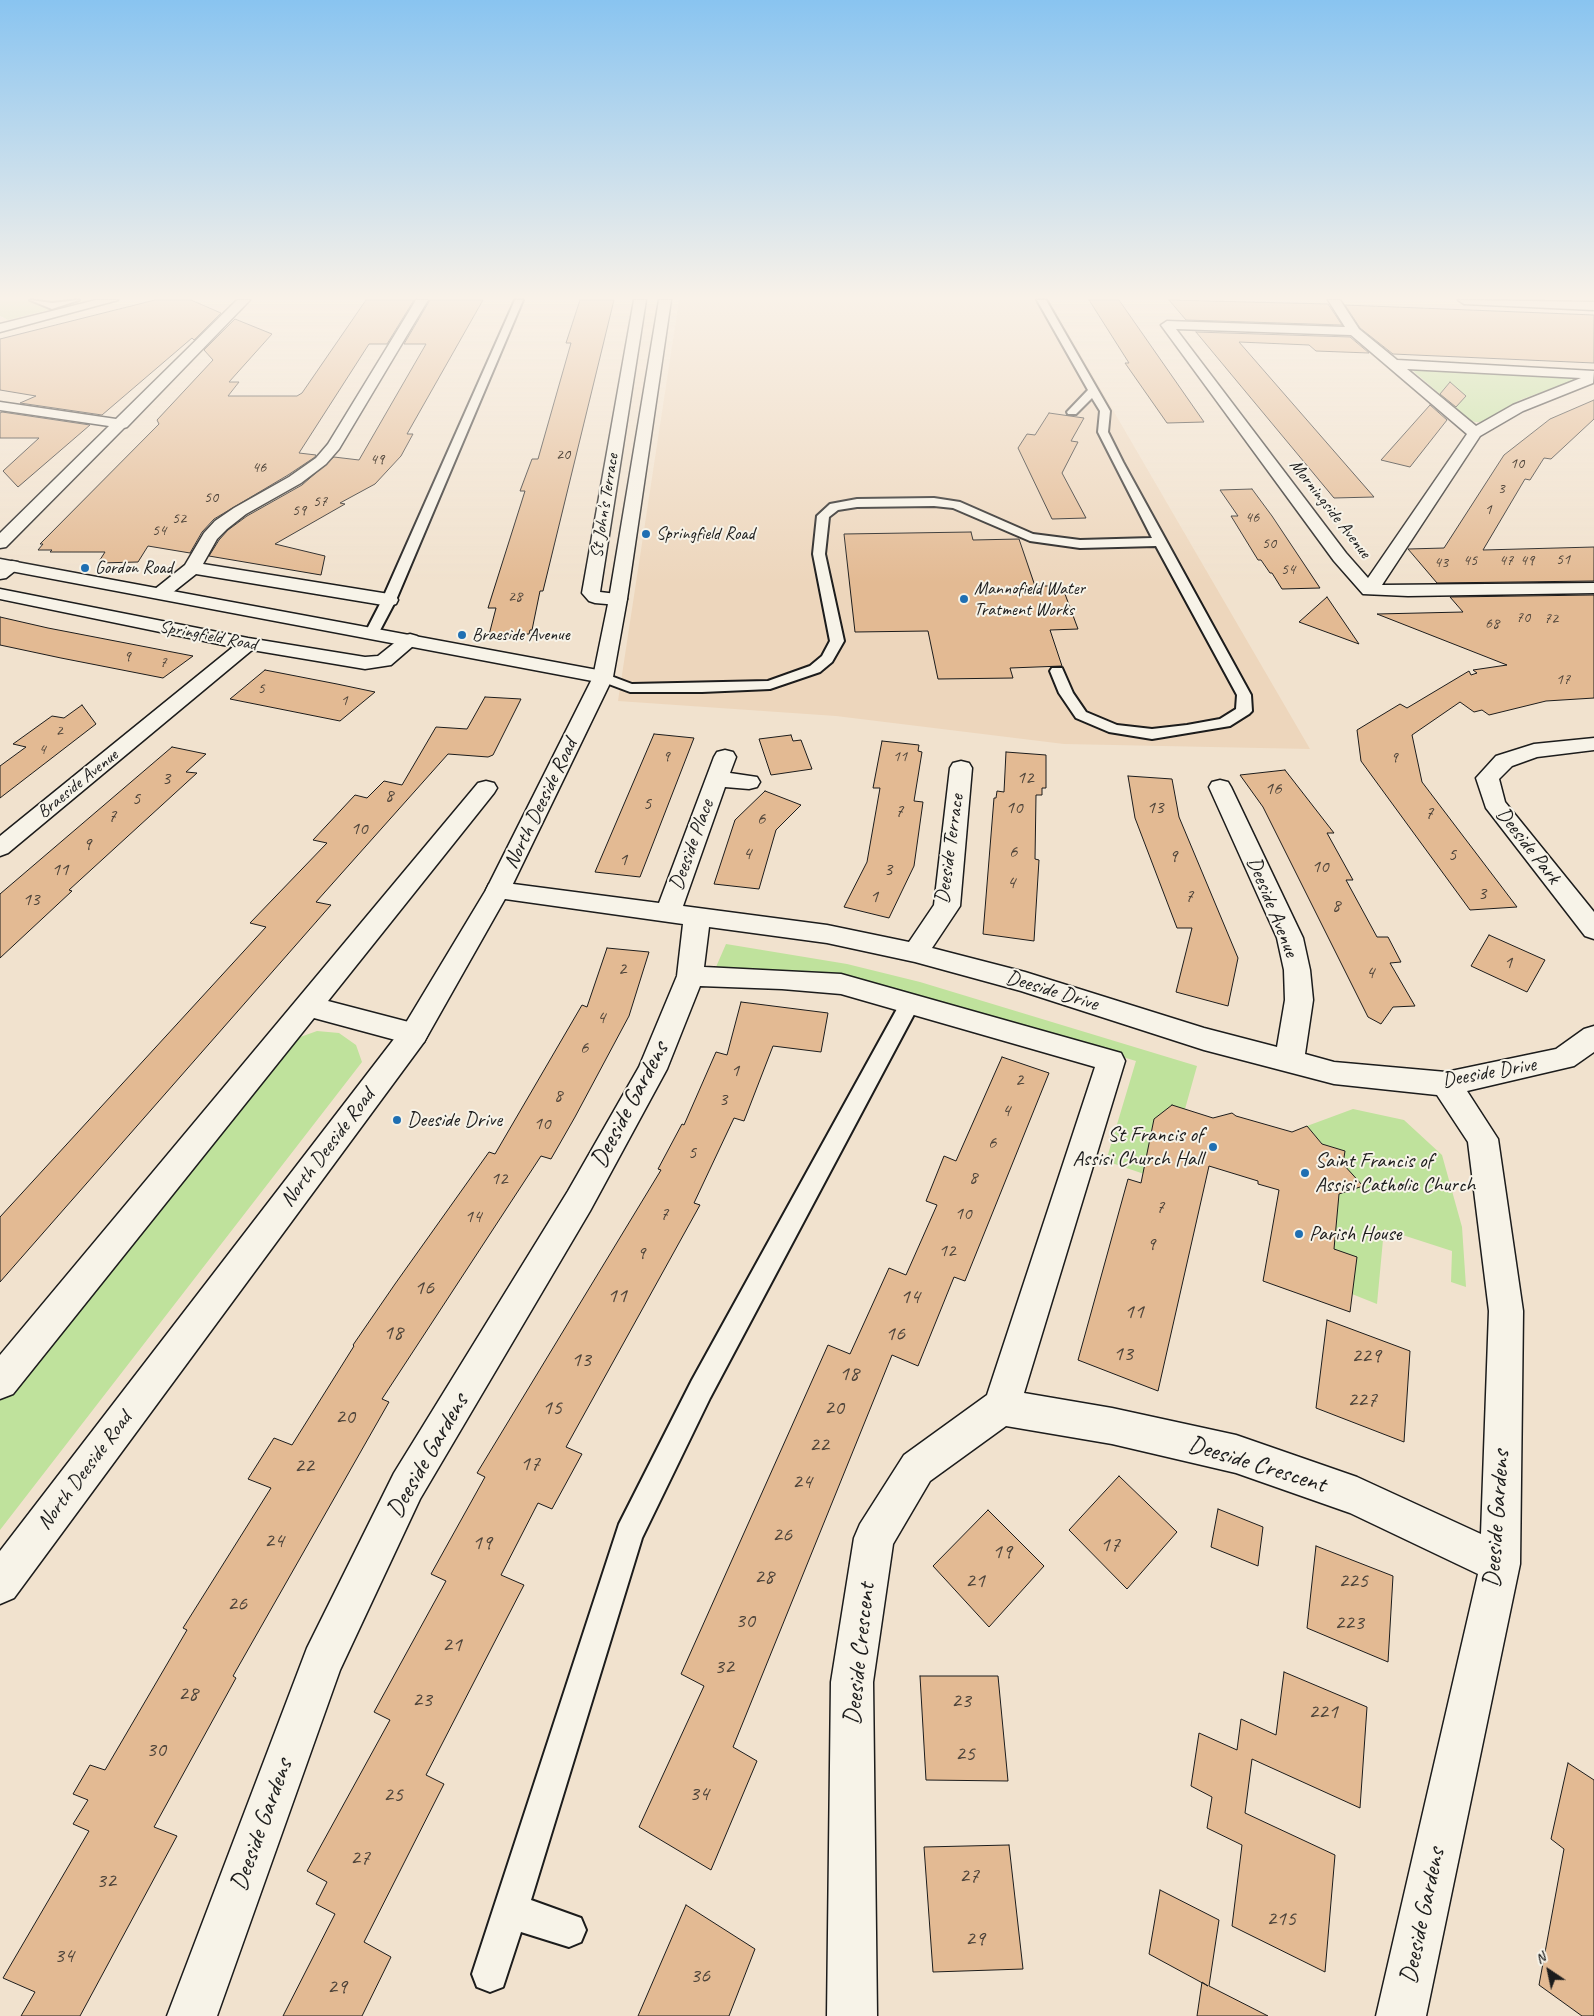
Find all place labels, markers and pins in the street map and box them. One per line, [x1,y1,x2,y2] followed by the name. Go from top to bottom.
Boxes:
[656,523,755,545] place label: Springfield Road
[640,528,652,540] marker: Springfield Road
[95,557,173,579] place label: Gordon Road
[79,562,91,574] marker: Gordon Road
[974,578,1085,620] place label: Mannofield Water Tratment Works
[958,593,970,605] marker: Mannofield Water Tratment Works
[472,624,570,646] place label: Braeside Avenue
[456,629,468,641] marker: Braeside Avenue
[407,1107,502,1133] place label: Deeside Drive
[391,1114,403,1126] marker: Deeside Drive
[1073,1122,1203,1172] place label: St Francis of Assisi Church Hall
[1207,1141,1219,1153] marker: St Francis of Assisi Church Hall
[1315,1148,1475,1198] place label: Saint Francis of Assisi Catholic Church
[1299,1167,1311,1179] marker: Saint Francis of Assisi Catholic Church
[1309,1221,1401,1247] place label: Parish House
[1293,1228,1305,1240] marker: Parish House

